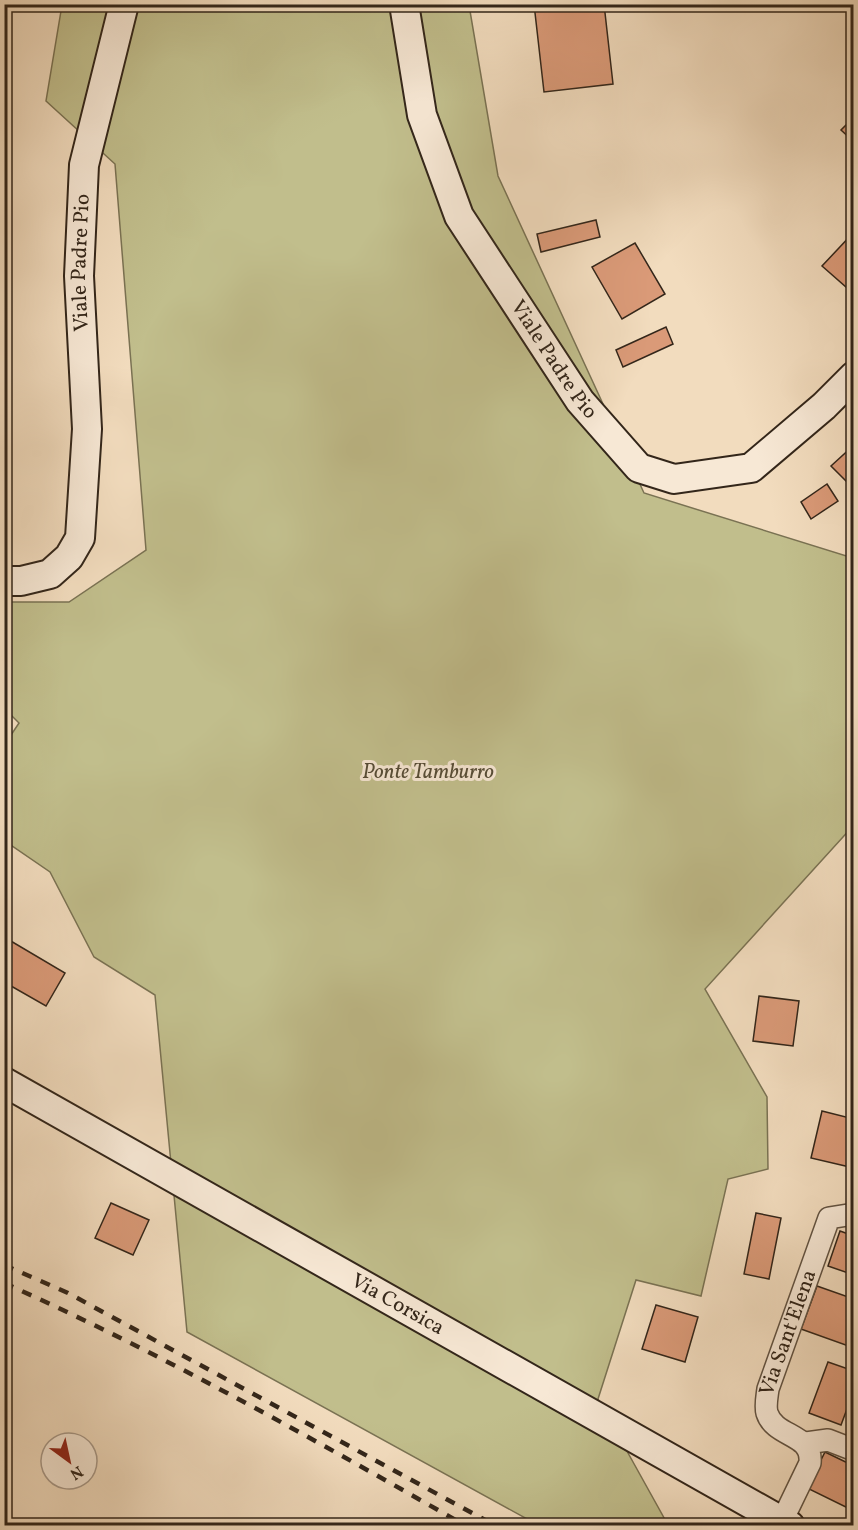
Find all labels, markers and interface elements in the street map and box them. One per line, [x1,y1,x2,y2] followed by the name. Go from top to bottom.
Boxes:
[64,193,97,332] street label: Viale Padre Pio
[503,294,604,425] street label: Viale Padre Pio
[362,758,494,787] park label: Ponte Tamburro
[345,1266,450,1342] street label: Via Corsica
[752,1266,824,1400] street label: Via Sant'Elena
[39,1431,99,1491] north arrow
[65,1460,87,1484] text: N

